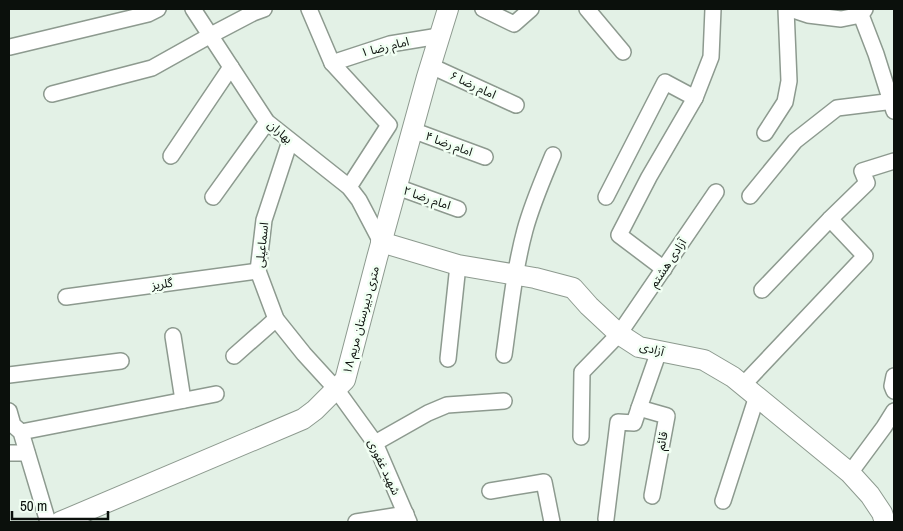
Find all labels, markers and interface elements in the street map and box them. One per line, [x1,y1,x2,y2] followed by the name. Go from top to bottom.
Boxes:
[359,33,411,62] street label: امام رضا ۱
[447,67,499,104] street label: امام رضا ۶
[264,117,296,147] street label: بهاران
[423,128,475,161] street label: امام رضا ۴
[401,182,453,215] street label: امام رضا ۲
[252,221,272,269] street label: اسماعیلی
[646,235,691,291] street label: آزادی هشتم
[339,264,384,376] street label: ۱۸ متری دبیرستان مریم
[149,274,175,294] street label: گلریز
[638,338,667,360] street label: آزادی
[652,430,673,452] street label: قائم
[364,436,404,498] street label: شهید غفوری
[12,488,109,520] scale bar
[20,495,47,516] text: 50 m

